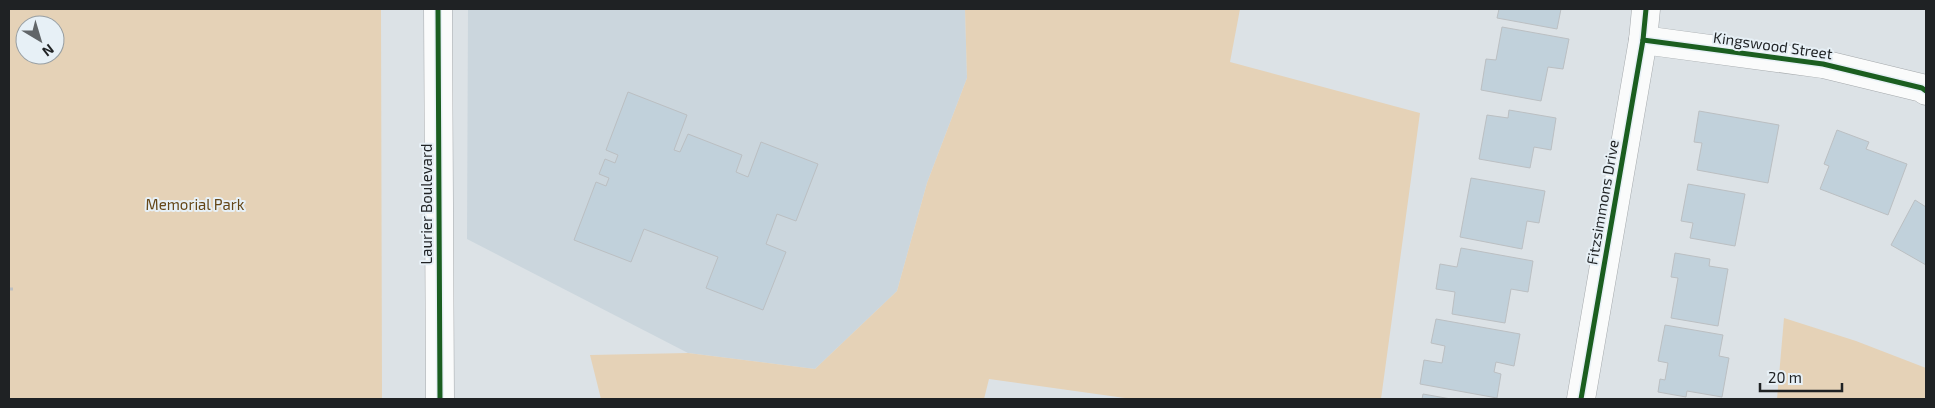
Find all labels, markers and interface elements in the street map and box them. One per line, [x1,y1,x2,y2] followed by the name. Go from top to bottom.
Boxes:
[15,15,65,65] north arrow
[1712,28,1834,62] street label: Kingswood Street
[39,41,58,60] text: N
[1582,138,1622,266] street label: Fitzsimmons Drive
[417,144,435,264] street label: Laurier Boulevard
[146,195,245,213] park label: Memorial Park
[1760,360,1842,392] scale bar
[1768,368,1802,386] text: 20 m

